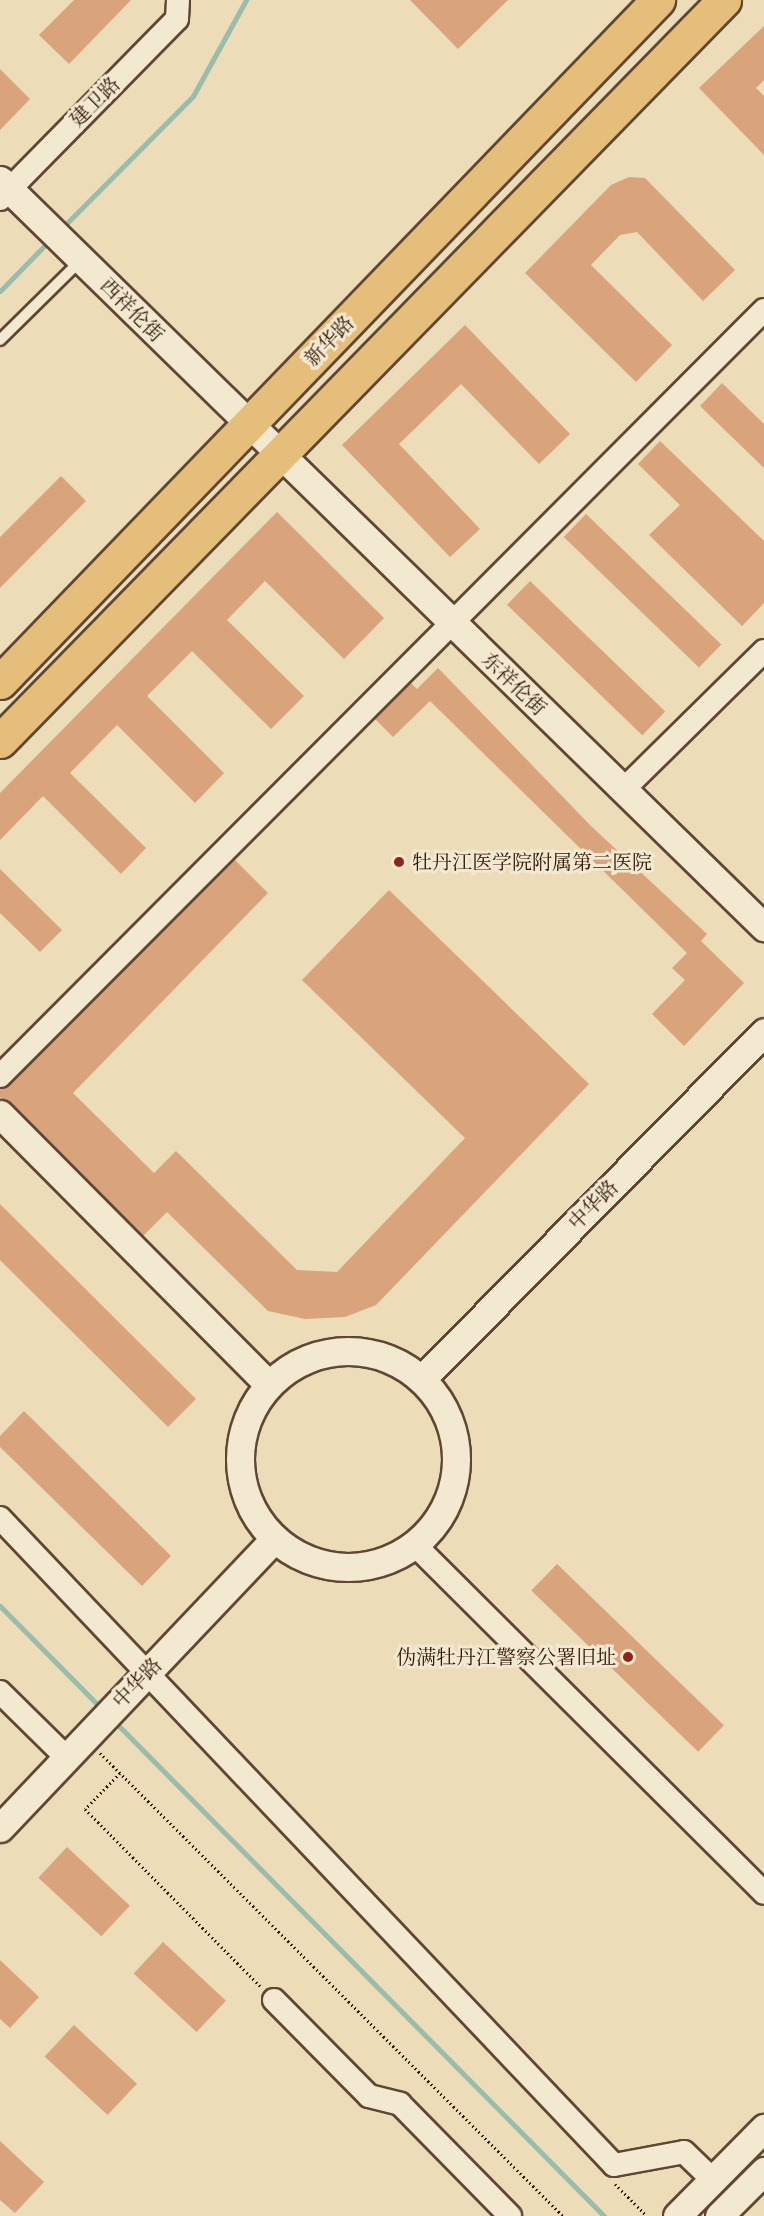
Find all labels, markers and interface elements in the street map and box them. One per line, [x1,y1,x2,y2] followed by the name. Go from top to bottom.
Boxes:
[65,72,125,132] street label: 建卫路
[95,273,169,347] street label: 西祥伦街
[300,311,358,371] street label: 新华路
[477,648,551,720] street label: 东祥伦街
[412,850,652,874] place label: 牡丹江医学院附属第二医院
[390,853,408,871] marker: 牡丹江医学院附属第二医院
[563,1175,623,1235] street label: 中华路
[396,1645,616,1669] place label: 伪满牡丹江警察公署旧址
[621,1650,635,1664] marker: 伪满牡丹江警察公署旧址
[108,1653,166,1713] street label: 中华路

